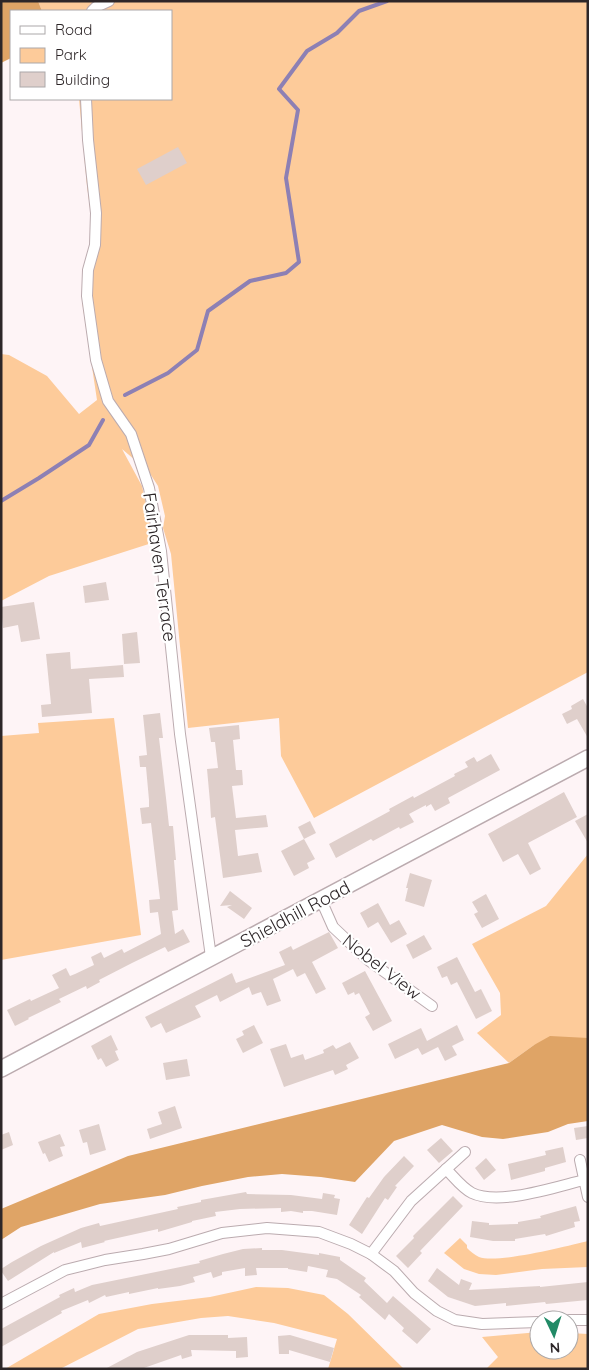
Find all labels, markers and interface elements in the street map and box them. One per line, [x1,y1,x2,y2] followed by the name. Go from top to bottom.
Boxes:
[10,10,172,100] legend
[55,20,92,39] text: Road
[55,45,87,64] text: Park
[55,70,110,89] text: Building
[138,491,182,643] street label: Fairhaven Terrace
[236,875,354,953] street label: Shieldhill Road
[338,929,426,1005] street label: Nobel View
[529,1310,579,1360] north arrow
[549,1339,561,1357] text: N

